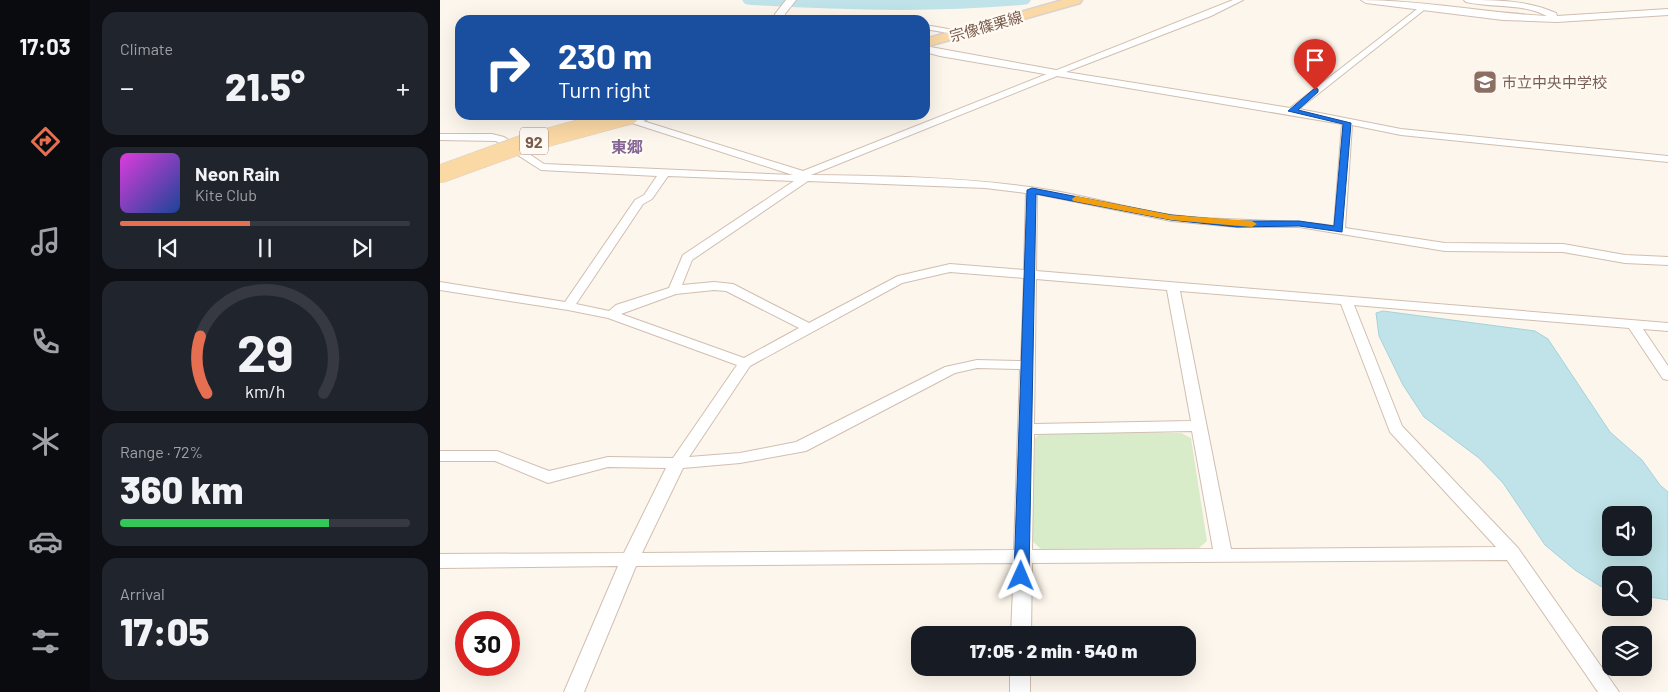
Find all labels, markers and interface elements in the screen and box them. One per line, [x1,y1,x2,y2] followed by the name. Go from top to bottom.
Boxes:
[947,7,1025,45] street label: 宗像篠栗線
[19,33,71,59] text: 17:03
[558,34,652,76] text: 230 m
[475,35,540,100] icon: right
[120,39,173,58] text: Climate
[1294,39,1336,90] pin
[1301,46,1329,74] icon: arrive
[225,63,305,109] text: 21.5°
[1472,69,1498,95] school or university icon: 市立中央中学校
[120,70,134,104] text: −
[396,70,410,104] text: +
[1502,73,1607,91] place label: 市立中央中学校
[558,76,651,102] text: Turn right
[28,124,63,159] icon: directions
[520,128,548,154] road number: 92
[611,137,643,156] district label: 東郷
[195,162,280,185] text: Neon Rain
[195,185,257,204] text: Kite Club
[28,224,63,259] icon: music
[154,234,182,262] icon: previous
[251,234,279,262] icon: pause
[348,234,376,262] icon: next
[237,320,293,382] text: 29
[28,324,63,359] icon: phone
[245,380,285,402] text: km/h
[28,424,63,459] icon: climate
[120,442,203,461] text: Range · 72%
[120,466,243,512] text: 360 km
[1602,506,1652,676] map controls
[1602,506,1652,556] button: sound
[28,524,63,559] icon: car
[994,549,1046,601] position arrow
[1602,566,1652,616] button: search
[120,584,165,603] text: Arrival
[120,608,209,654] text: 17:05
[455,611,520,676] speed limit sign: 30
[28,624,63,659] icon: filters
[1602,626,1652,676] button: layers
[970,639,1137,662] text: 17:05 · 2 min · 540 m

